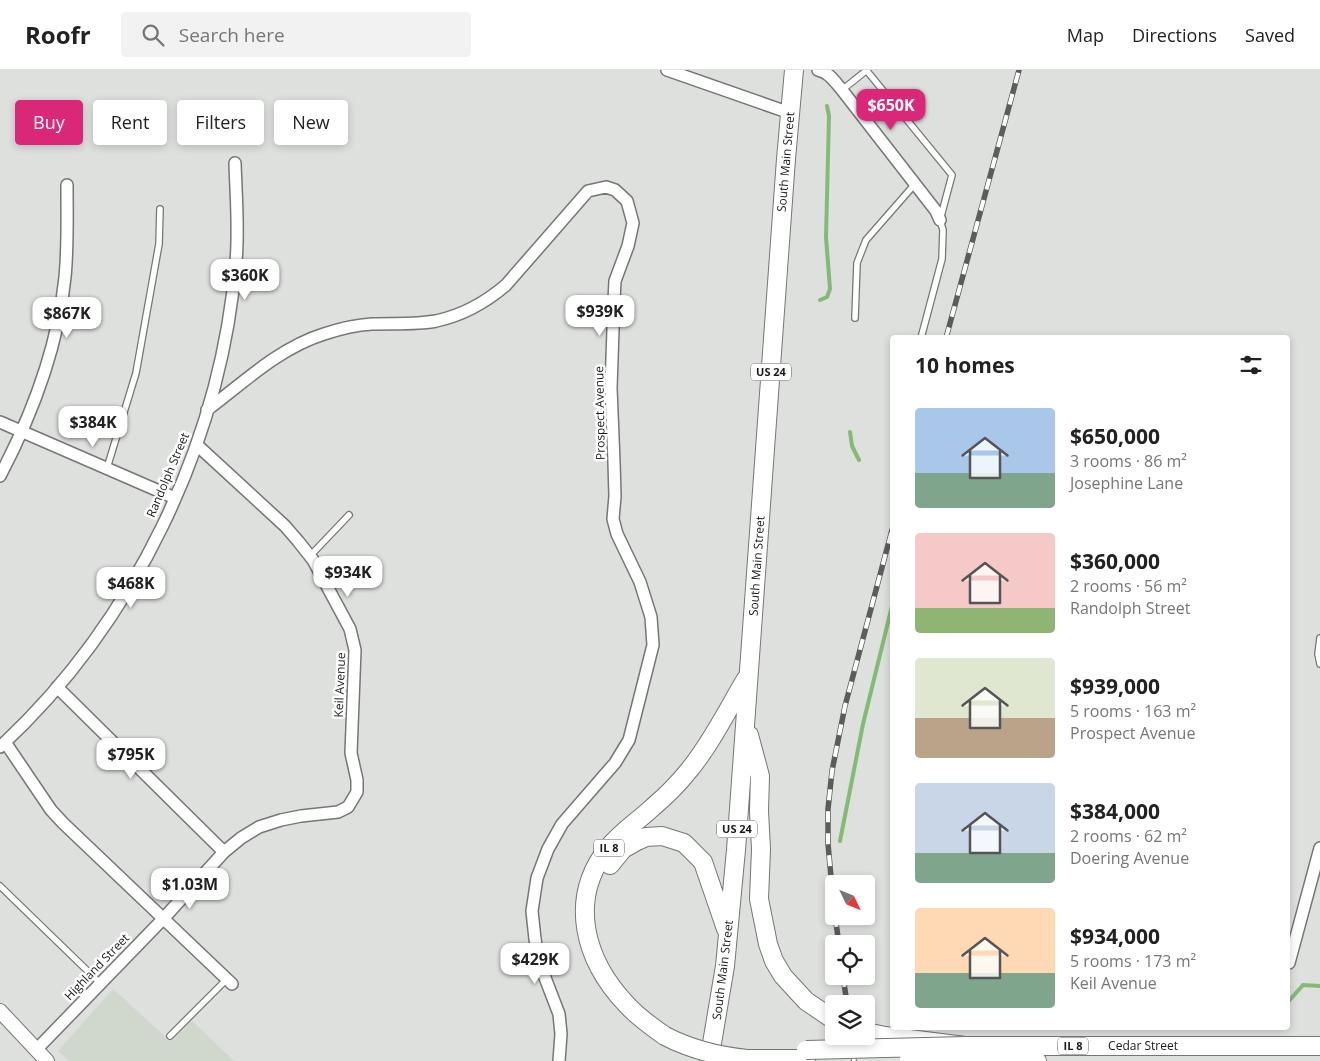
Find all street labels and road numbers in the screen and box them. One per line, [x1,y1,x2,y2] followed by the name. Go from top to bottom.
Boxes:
[773,111,798,213] street label: South Main Street
[751,364,791,380] road number: US 24
[590,366,609,460] street label: Prospect Avenue
[142,430,193,520] street label: Randolph Street
[745,515,768,617] street label: South Main Street
[330,652,349,718] street label: Keil Avenue
[717,821,757,838] road number: US 24
[594,840,624,856] road number: IL 8
[708,919,737,1021] street label: South Main Street
[60,930,133,1004] street label: Highland Street
[1108,1037,1178,1054] street label: Cedar Street
[1058,1038,1088,1054] road number: IL 8

